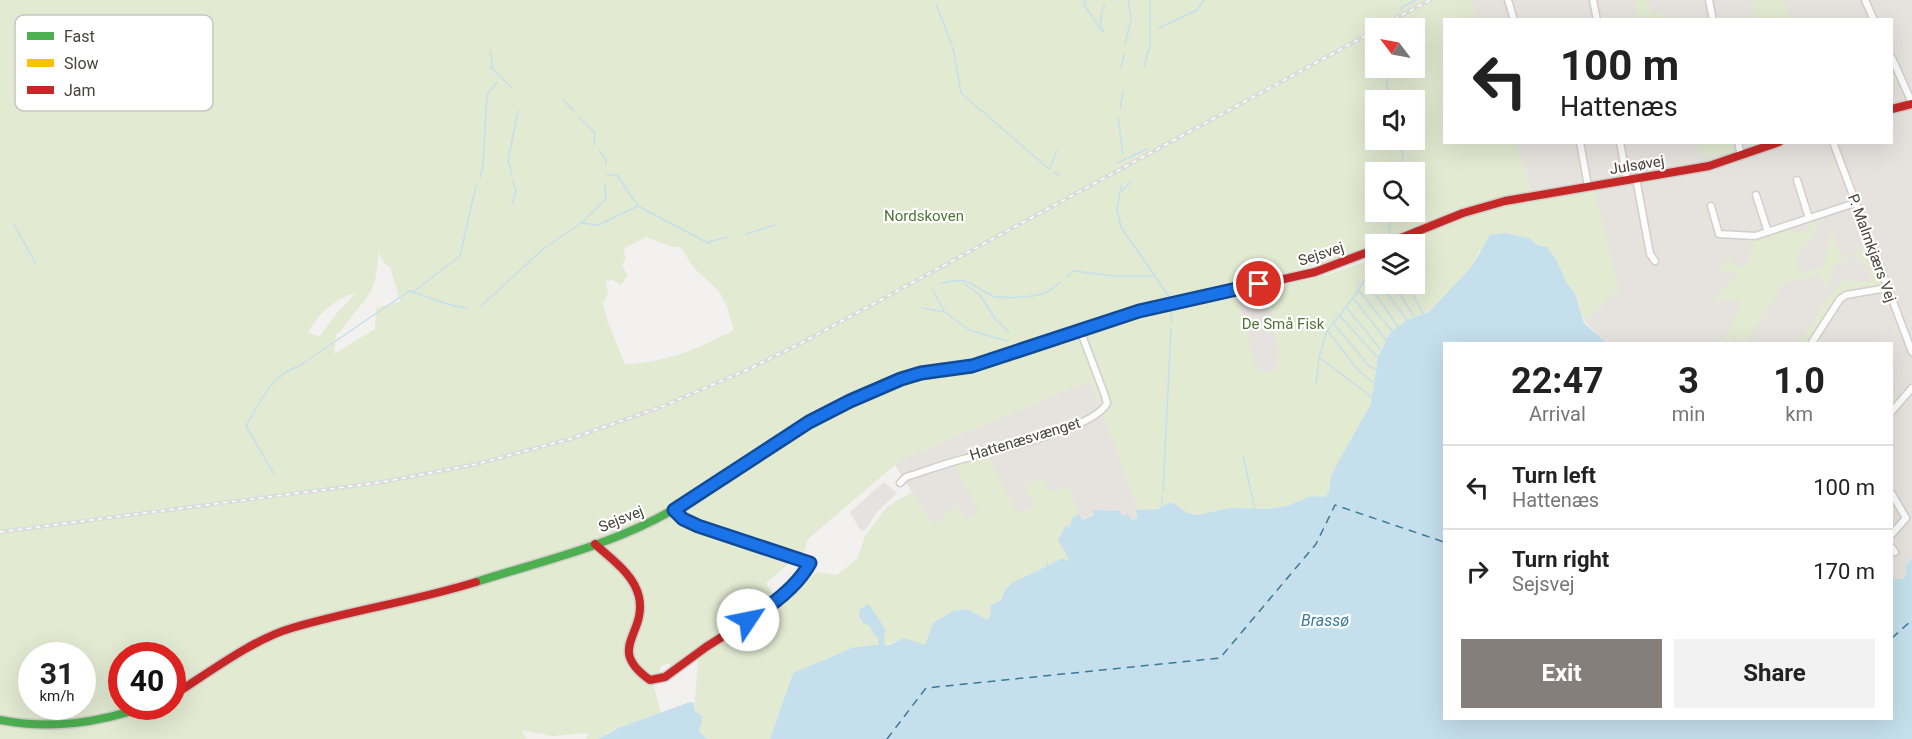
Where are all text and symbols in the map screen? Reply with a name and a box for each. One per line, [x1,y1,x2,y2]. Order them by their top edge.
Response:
legend [15,15,213,111]
north arrow [1365,18,1425,78]
map controls [1365,18,1425,294]
text: Fast [64,27,95,46]
text: 100 m [1560,41,1679,90]
icon: left [1461,42,1539,120]
text: Slow [64,54,99,73]
text: Jam [64,81,96,100]
button: sound [1365,90,1425,150]
text: Hattenæs [1560,91,1678,123]
street label: Julsøvej [1608,152,1666,178]
button: search [1365,162,1425,222]
street label: P. Malmkjærs Vej [1844,191,1900,305]
park label: Nordskoven [884,207,964,225]
button: layers [1365,234,1425,294]
street label: Sejsvej [1296,238,1346,270]
pin [1233,258,1284,309]
icon: arrive [1242,267,1275,300]
park label: De Små Fisk [1242,315,1325,333]
text: 22:47 [1511,360,1604,402]
text: 3 [1678,360,1699,402]
text: 1.0 [1773,360,1825,402]
text: Arrival [1529,402,1586,426]
text: min [1672,402,1705,426]
text: km [1785,402,1813,426]
street label: Hattenæsvænget [967,414,1083,464]
text: Turn left [1512,463,1596,488]
icon: left [1461,471,1494,504]
text: 100 m [1813,475,1875,500]
text: Hattenæs [1512,488,1599,512]
street label: Sejsvej [596,502,646,536]
text: Turn right [1512,547,1609,572]
icon: right [1461,555,1494,588]
text: 170 m [1813,559,1875,584]
text: Sejsvej [1512,572,1575,596]
position arrow [716,588,780,652]
water label: Brassø [1301,611,1349,630]
button: Exit [1461,639,1662,708]
button: Share [1674,639,1875,708]
speed limit sign: 40 [108,642,186,720]
text: 31 [40,656,74,691]
text: km/h [39,687,75,705]

